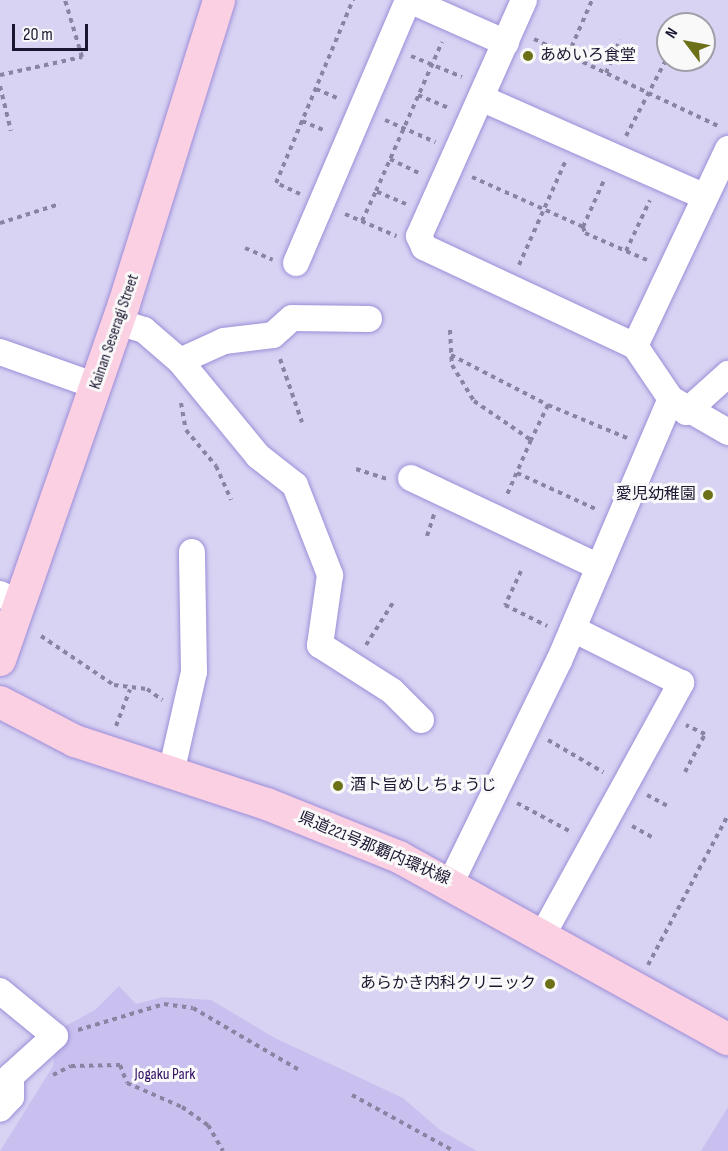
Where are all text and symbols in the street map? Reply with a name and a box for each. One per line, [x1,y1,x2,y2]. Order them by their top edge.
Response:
scale bar [15,12,92,50]
north arrow [656,12,716,72]
text: 20 m [23,24,53,45]
text: N [662,25,682,42]
place label: あめいろ食堂 [540,46,636,66]
marker: あめいろ食堂 [521,49,535,63]
street label: Kainan Seseragi Street [86,272,144,392]
place label: 愛児幼稚園 [616,485,696,505]
marker: 愛児幼稚園 [701,488,715,502]
place label: 酒ト旨めし ちょうじ [350,776,497,796]
marker: 酒ト旨めし ちょうじ [331,779,345,793]
street label: 県道221号那覇内環状線 [295,808,453,890]
place label: あらかき内科クリニック [360,974,536,994]
marker: あらかき内科クリニック [541,975,559,993]
park label: Jogaku Park [135,1065,195,1085]

